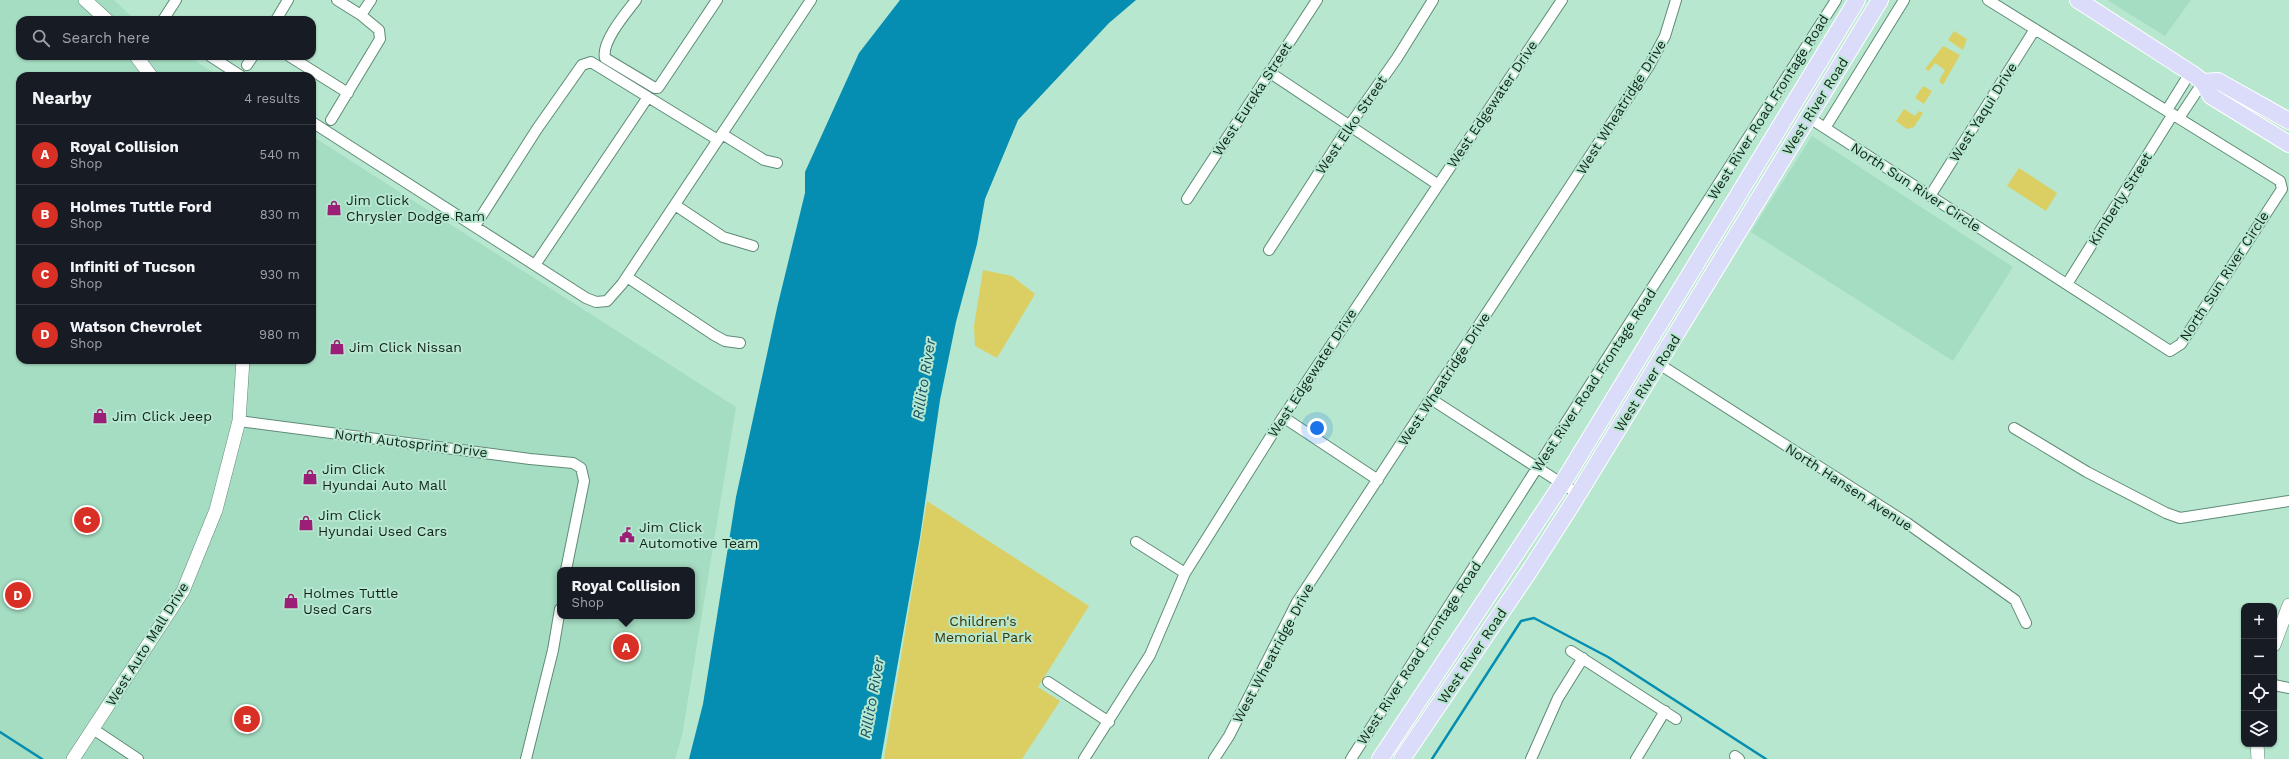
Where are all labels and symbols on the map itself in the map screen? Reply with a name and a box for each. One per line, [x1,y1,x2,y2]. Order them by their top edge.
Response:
street label: West River Road Frontage Road [1704,12,1832,202]
street label: West Edgewater Drive [1443,37,1541,171]
street label: West Wheatridge Drive [1573,37,1669,177]
street label: West Eureka Street [1209,39,1295,159]
street label: West River Road [1779,54,1851,158]
street label: West Yaqui Drive [1946,59,2020,165]
street label: West Elko Street [1312,73,1390,177]
street label: North Sun River Circle [1848,139,1984,235]
street label: Kimberly Street [2085,149,2155,248]
place label: Jim Click Chrysler Dodge Ram [346,192,485,224]
shop icon: Jim Click Chrysler Dodge Ram [325,199,343,217]
street label: North Sun River Circle [2176,208,2272,344]
street label: West River Road Frontage Road [1528,285,1660,475]
street label: West Edgewater Drive [1264,306,1360,440]
street label: West Wheatridge Drive [1395,309,1493,449]
street label: West River Road [1610,331,1684,435]
water label: Rillito River [909,336,939,421]
shop icon: Jim Click Nissan [328,338,346,356]
place label: Jim Click Nissan [349,339,462,355]
shop icon: Jim Click Jeep [91,407,109,425]
place label: Jim Click Jeep [112,408,212,424]
your location [1307,418,1327,438]
street label: North Autosprint Drive [333,426,489,460]
street label: North Hansen Avenue [1783,440,1915,534]
place label: Jim Click Hyundai Auto Mall [322,461,447,493]
shop icon: Jim Click Hyundai Auto Mall [301,468,319,486]
pin: C [74,505,100,535]
place label: Jim Click Hyundai Used Cars [318,507,447,539]
shop icon: Jim Click Hyundai Used Cars [297,514,315,532]
place label: Jim Click Automotive Team [639,519,758,551]
public building icon: Jim Click Automotive Team [618,526,636,544]
street label: West River Road Frontage Road [1353,558,1485,748]
street label: West Auto Mall Drive [102,579,192,709]
pin: D [5,580,31,610]
street label: West Wheatridge Drive [1229,580,1317,726]
place label: Holmes Tuttle Used Cars [303,585,398,617]
shop icon: Holmes Tuttle Used Cars [282,592,300,610]
street label: West River Road [1434,605,1510,707]
park label: Children's Memorial Park [934,613,1032,645]
pin: A [613,632,639,662]
water label: Rillito River [856,655,888,740]
pin: B [234,704,260,734]

